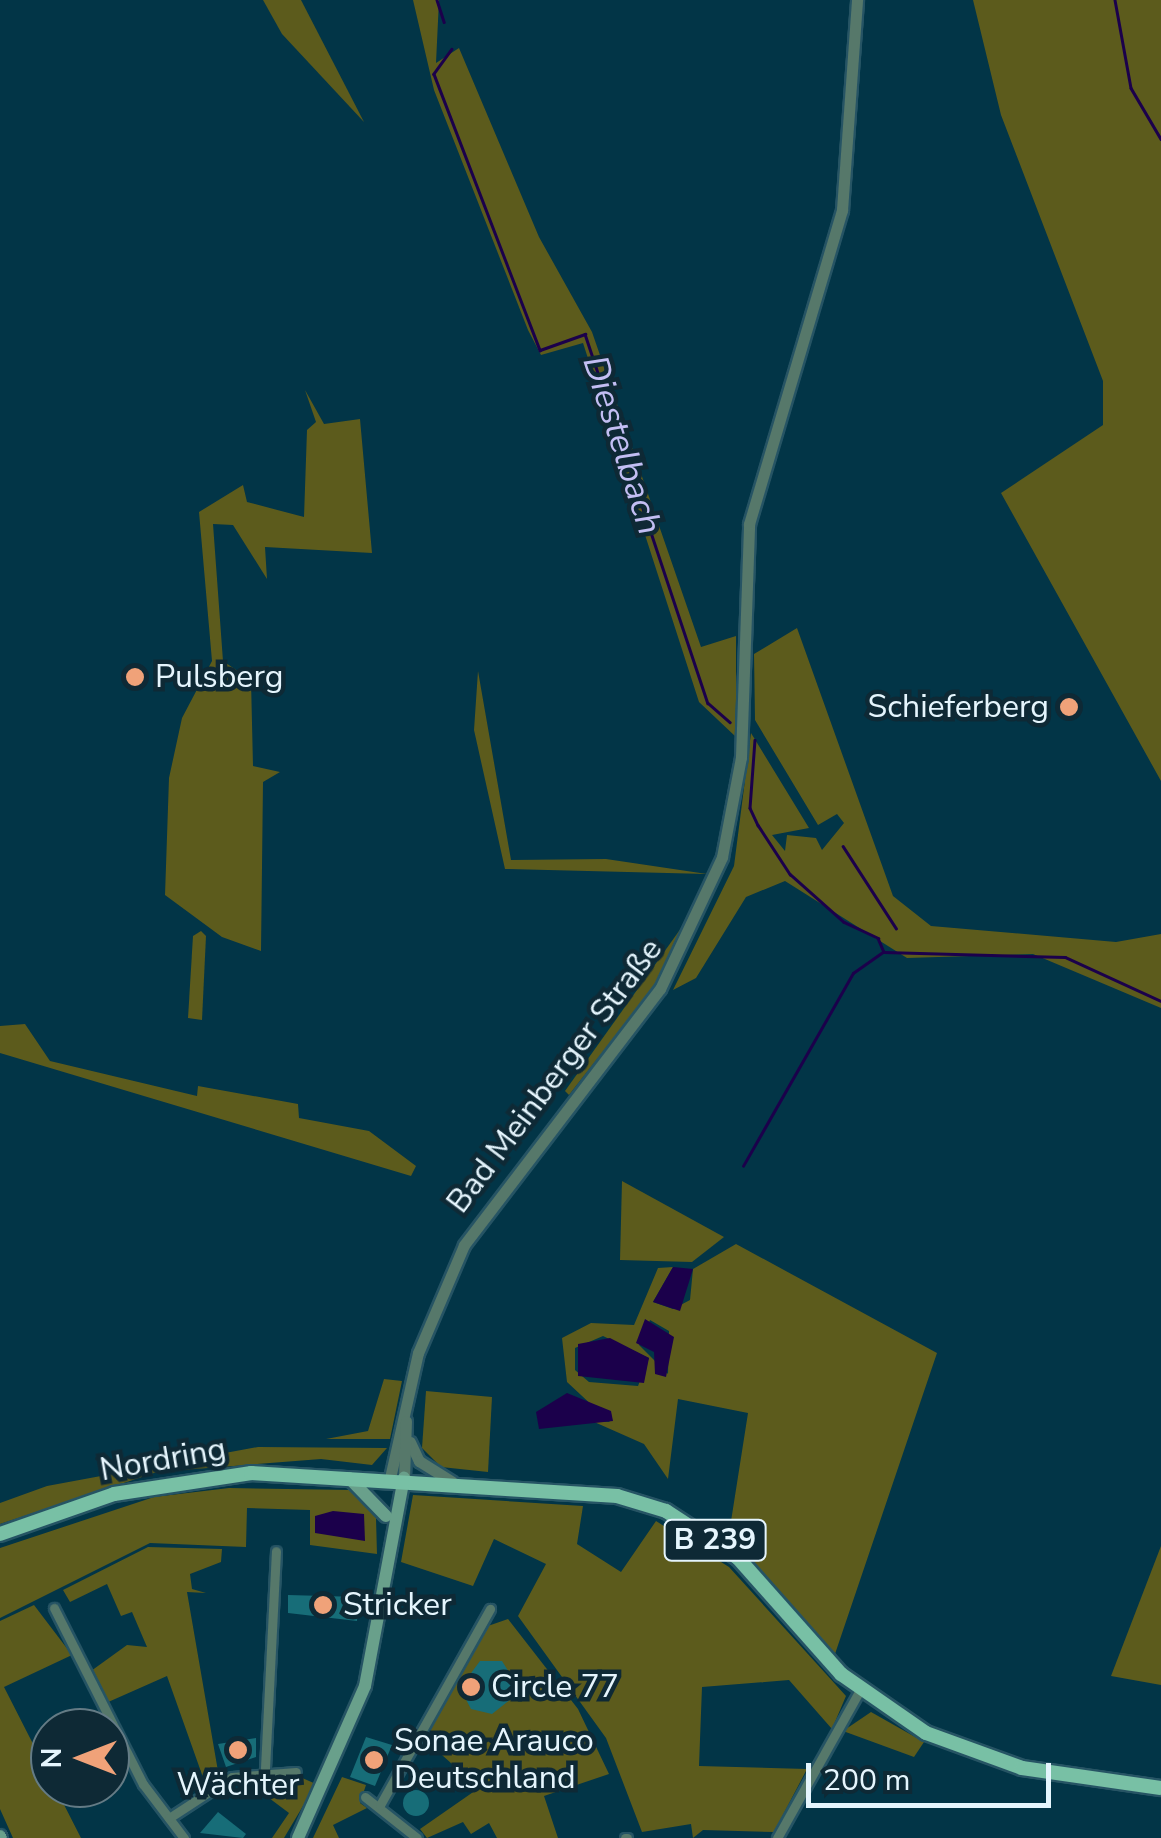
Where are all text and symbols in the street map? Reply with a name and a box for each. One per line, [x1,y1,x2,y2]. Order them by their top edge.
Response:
water label: Diestelbach [573,350,671,540]
place label: Pulsberg [155,658,283,696]
marker: Pulsberg [124,666,146,688]
place label: Schieferberg [868,688,1049,726]
marker: Schieferberg [1058,696,1080,718]
street label: Bad Meinberger Straße [439,931,671,1221]
street label: Nordring [97,1430,229,1490]
road number: B 239 [662,1515,768,1565]
place label: Stricker [343,1586,452,1624]
marker: Stricker [312,1594,334,1616]
place label: Circle 77 [491,1668,619,1706]
marker: Circle 77 [460,1676,482,1698]
north arrow [30,1708,130,1808]
place label: Sonae Arauco Deutschland [394,1723,594,1798]
marker: Wächter [227,1739,249,1761]
scale bar [811,1743,1056,1805]
text: N [33,1748,71,1768]
marker: Sonae Arauco Deutschland [363,1749,385,1771]
text: 200 m [823,1760,910,1801]
place label: Wächter [177,1766,299,1804]

